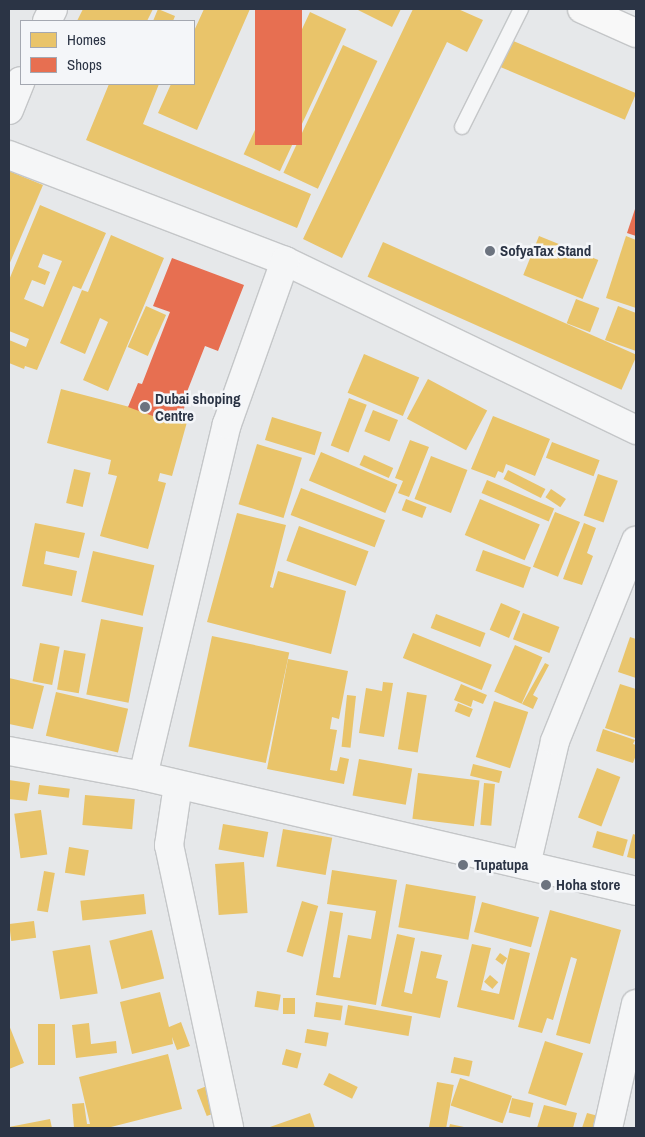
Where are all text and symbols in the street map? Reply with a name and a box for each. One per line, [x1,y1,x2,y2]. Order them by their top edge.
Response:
legend [20,20,195,85]
text: Homes [67,29,106,50]
text: Shops [67,54,102,75]
place label: SofyaTax Stand [500,242,591,260]
marker: SofyaTax Stand [484,245,496,257]
place label: Dubai shoping Centre [155,389,240,424]
marker: Dubai shoping Centre [139,401,151,413]
place label: Tupatupa [474,856,528,874]
marker: Tupatupa [456,858,470,872]
place label: Hoha store [556,876,620,894]
marker: Hoha store [540,879,552,891]

